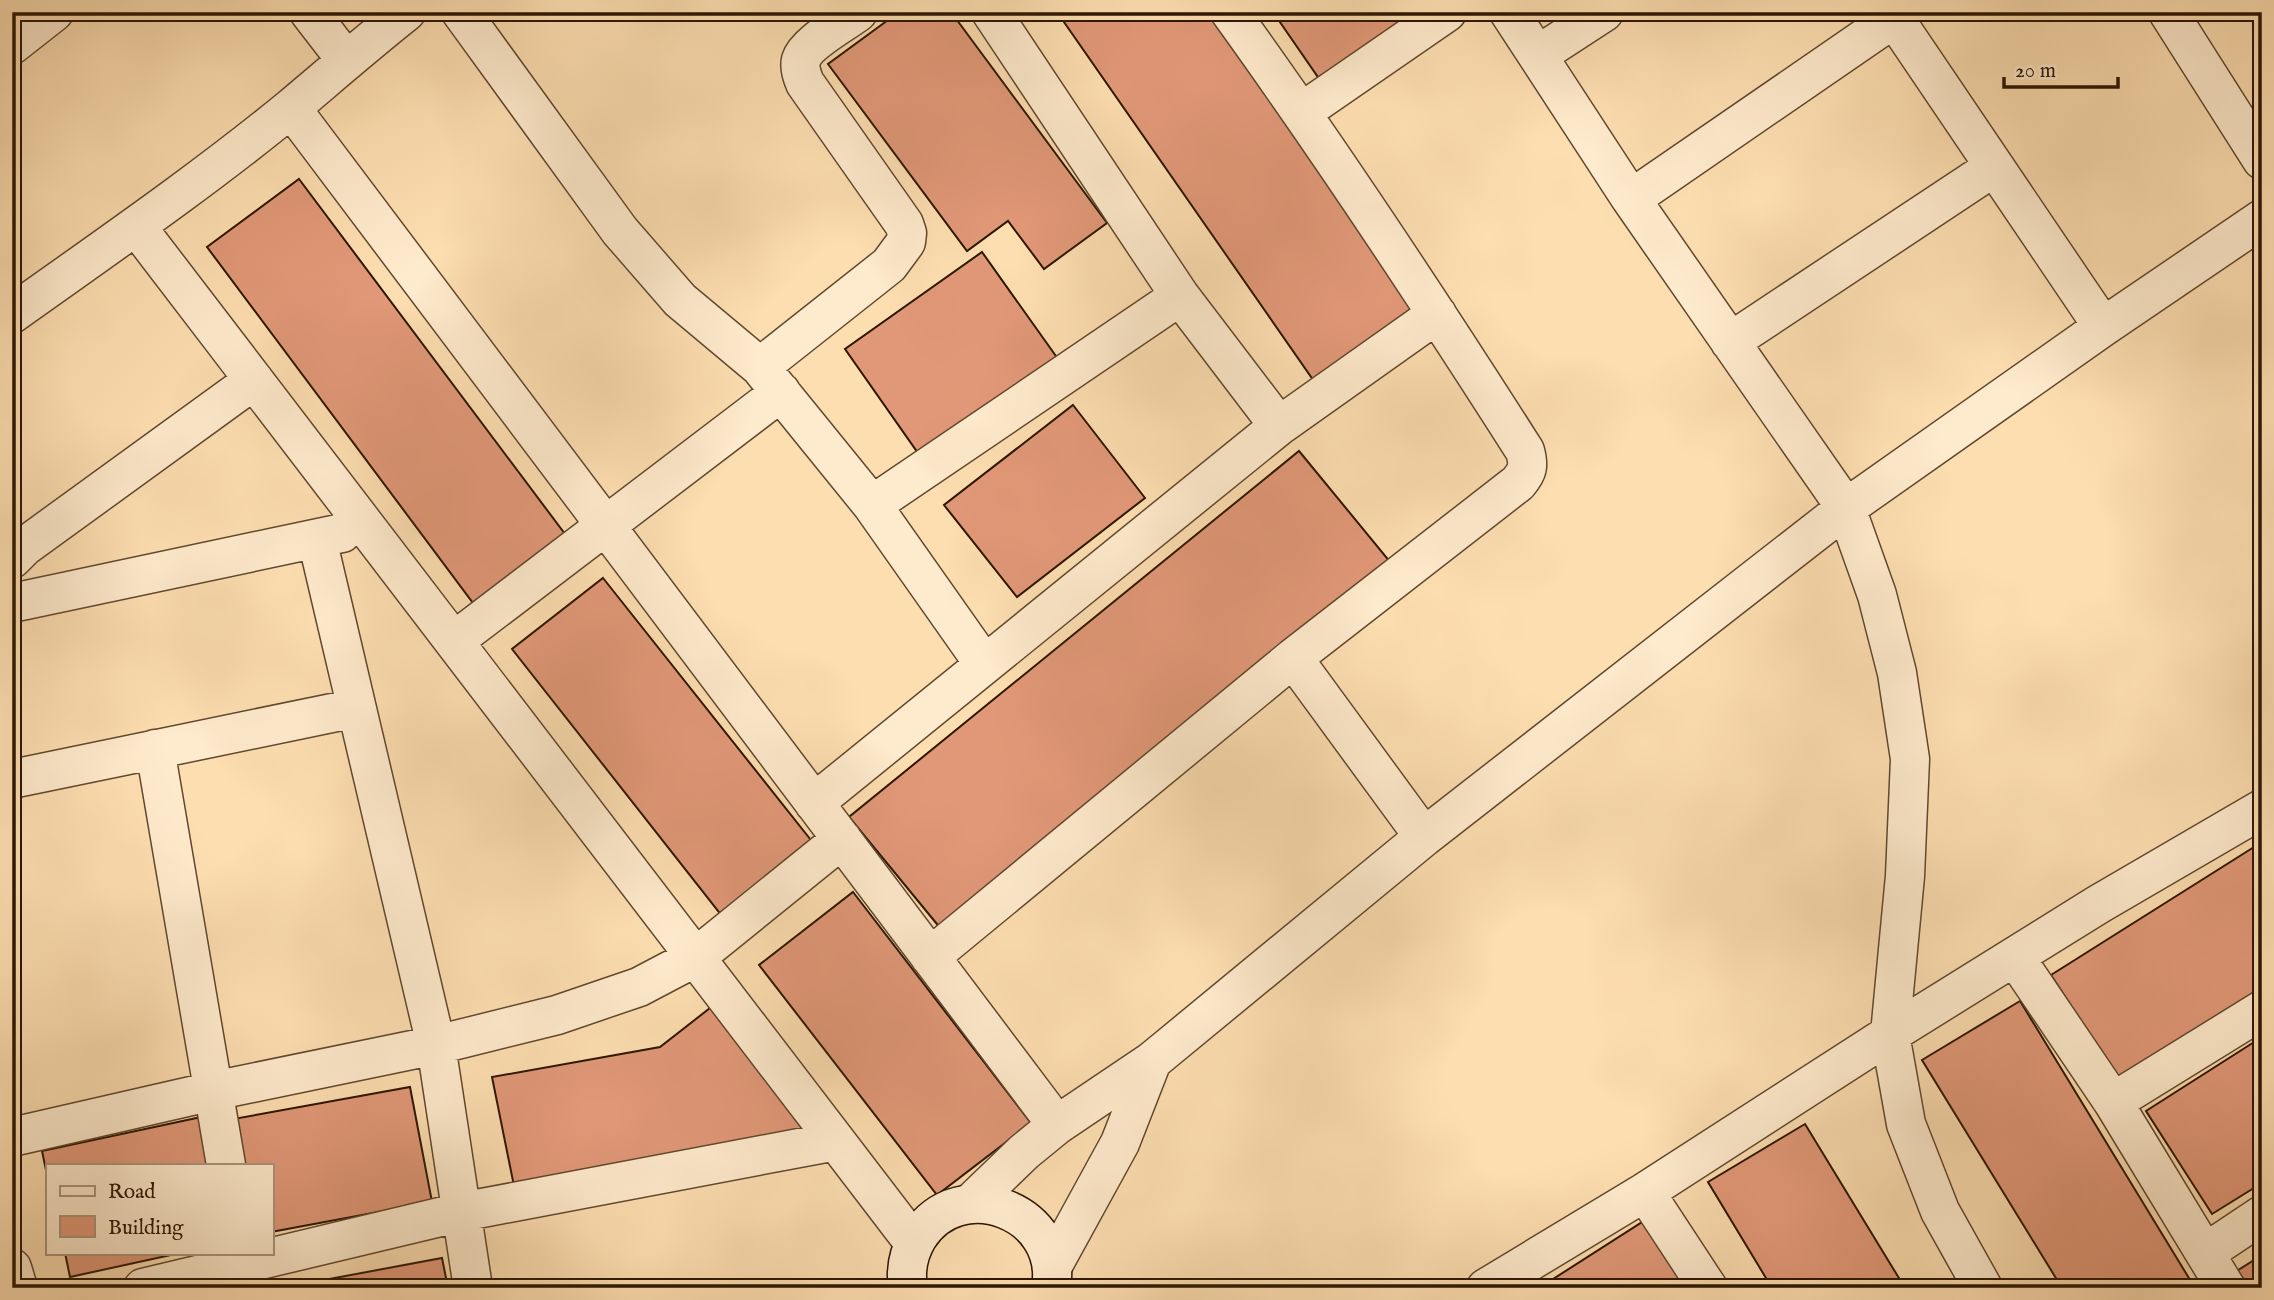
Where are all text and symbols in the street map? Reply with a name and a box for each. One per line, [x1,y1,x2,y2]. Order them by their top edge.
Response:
scale bar [2004,46,2118,90]
text: 20 m [2015,58,2056,85]
legend [46,1164,273,1254]
text: Road [108,1179,156,1206]
text: Building [108,1215,184,1242]

